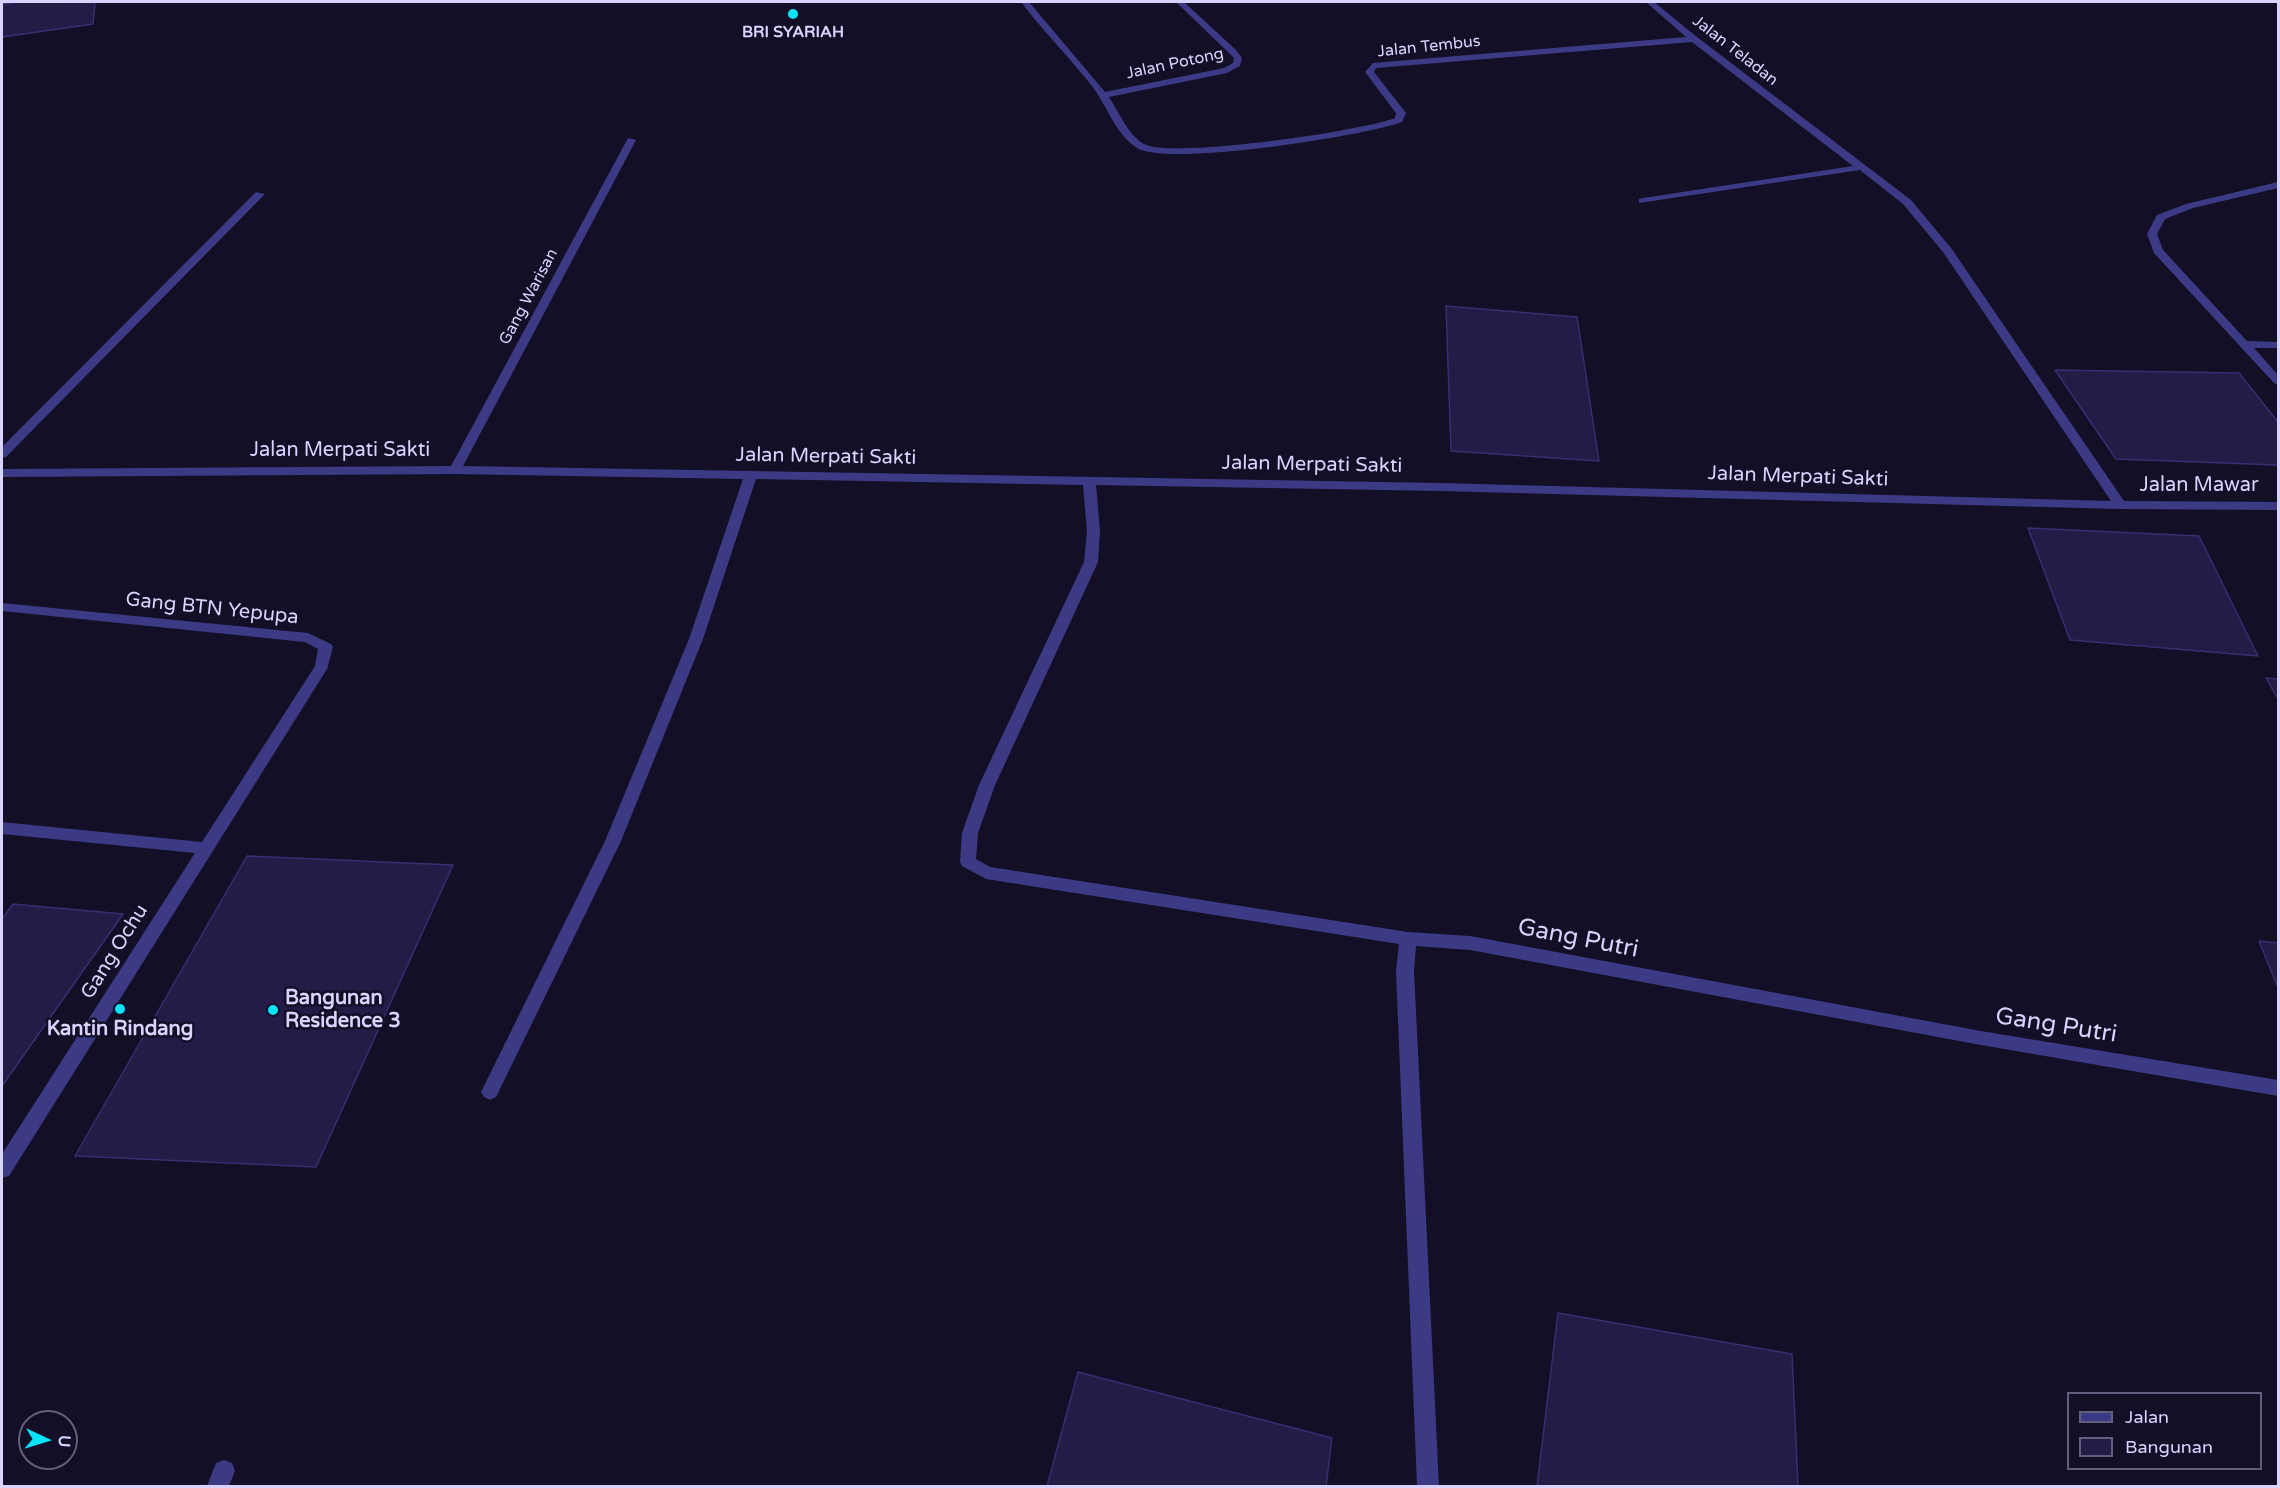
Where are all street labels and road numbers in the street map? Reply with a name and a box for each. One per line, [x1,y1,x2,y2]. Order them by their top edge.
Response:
street label: Jalan Teladan [1689,12,1781,90]
street label: Jalan Tembus [1377,32,1481,62]
street label: Jalan Potong [1125,44,1225,84]
street label: Gang Warisan [496,246,562,348]
street label: Jalan Merpati Sakti [250,439,430,463]
street label: Jalan Merpati Sakti [735,443,917,471]
street label: Jalan Merpati Sakti [1221,451,1403,479]
street label: Jalan Merpati Sakti [1707,462,1889,492]
street label: Jalan Mawar [2139,474,2259,498]
street label: Gang BTN Yepupa [124,588,300,630]
street label: Gang Ochu [76,900,154,1004]
street label: Gang Putri [1515,913,1641,965]
street label: Gang Putri [1993,1002,2119,1050]

